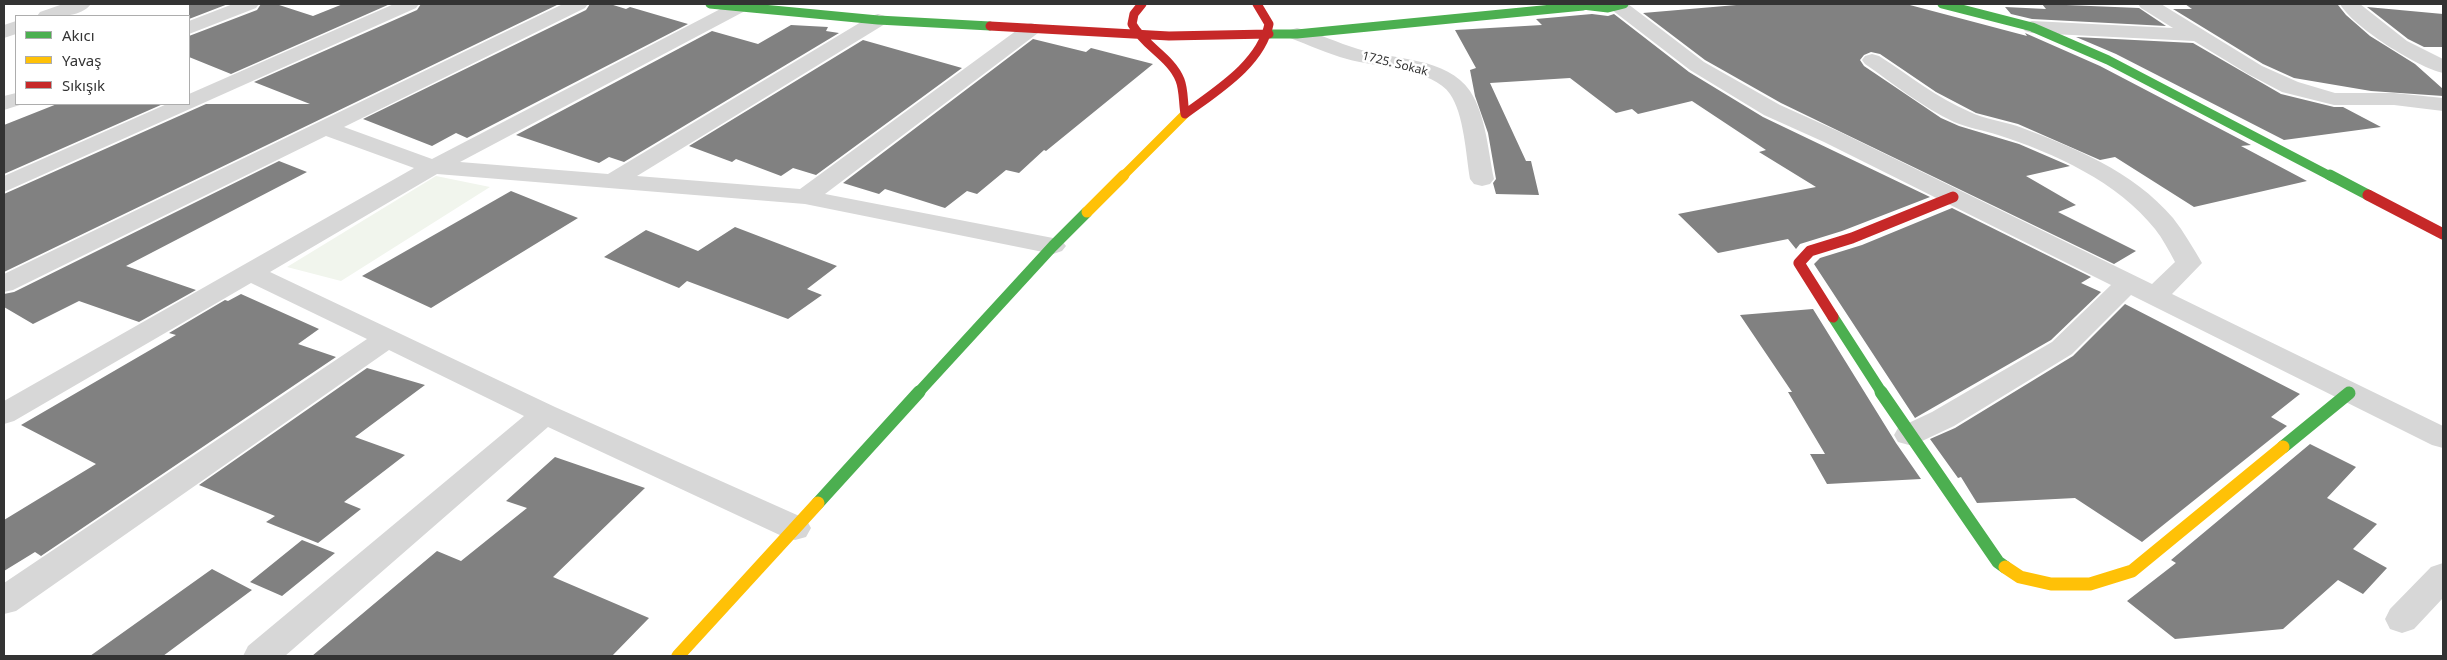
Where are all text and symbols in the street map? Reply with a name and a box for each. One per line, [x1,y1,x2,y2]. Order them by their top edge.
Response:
legend [15,15,190,105]
text: Akıcı [62,25,95,45]
street label: 1725. Sokak [1361,49,1429,79]
text: Yavaş [62,50,101,70]
text: Sıkışık [62,75,105,95]

